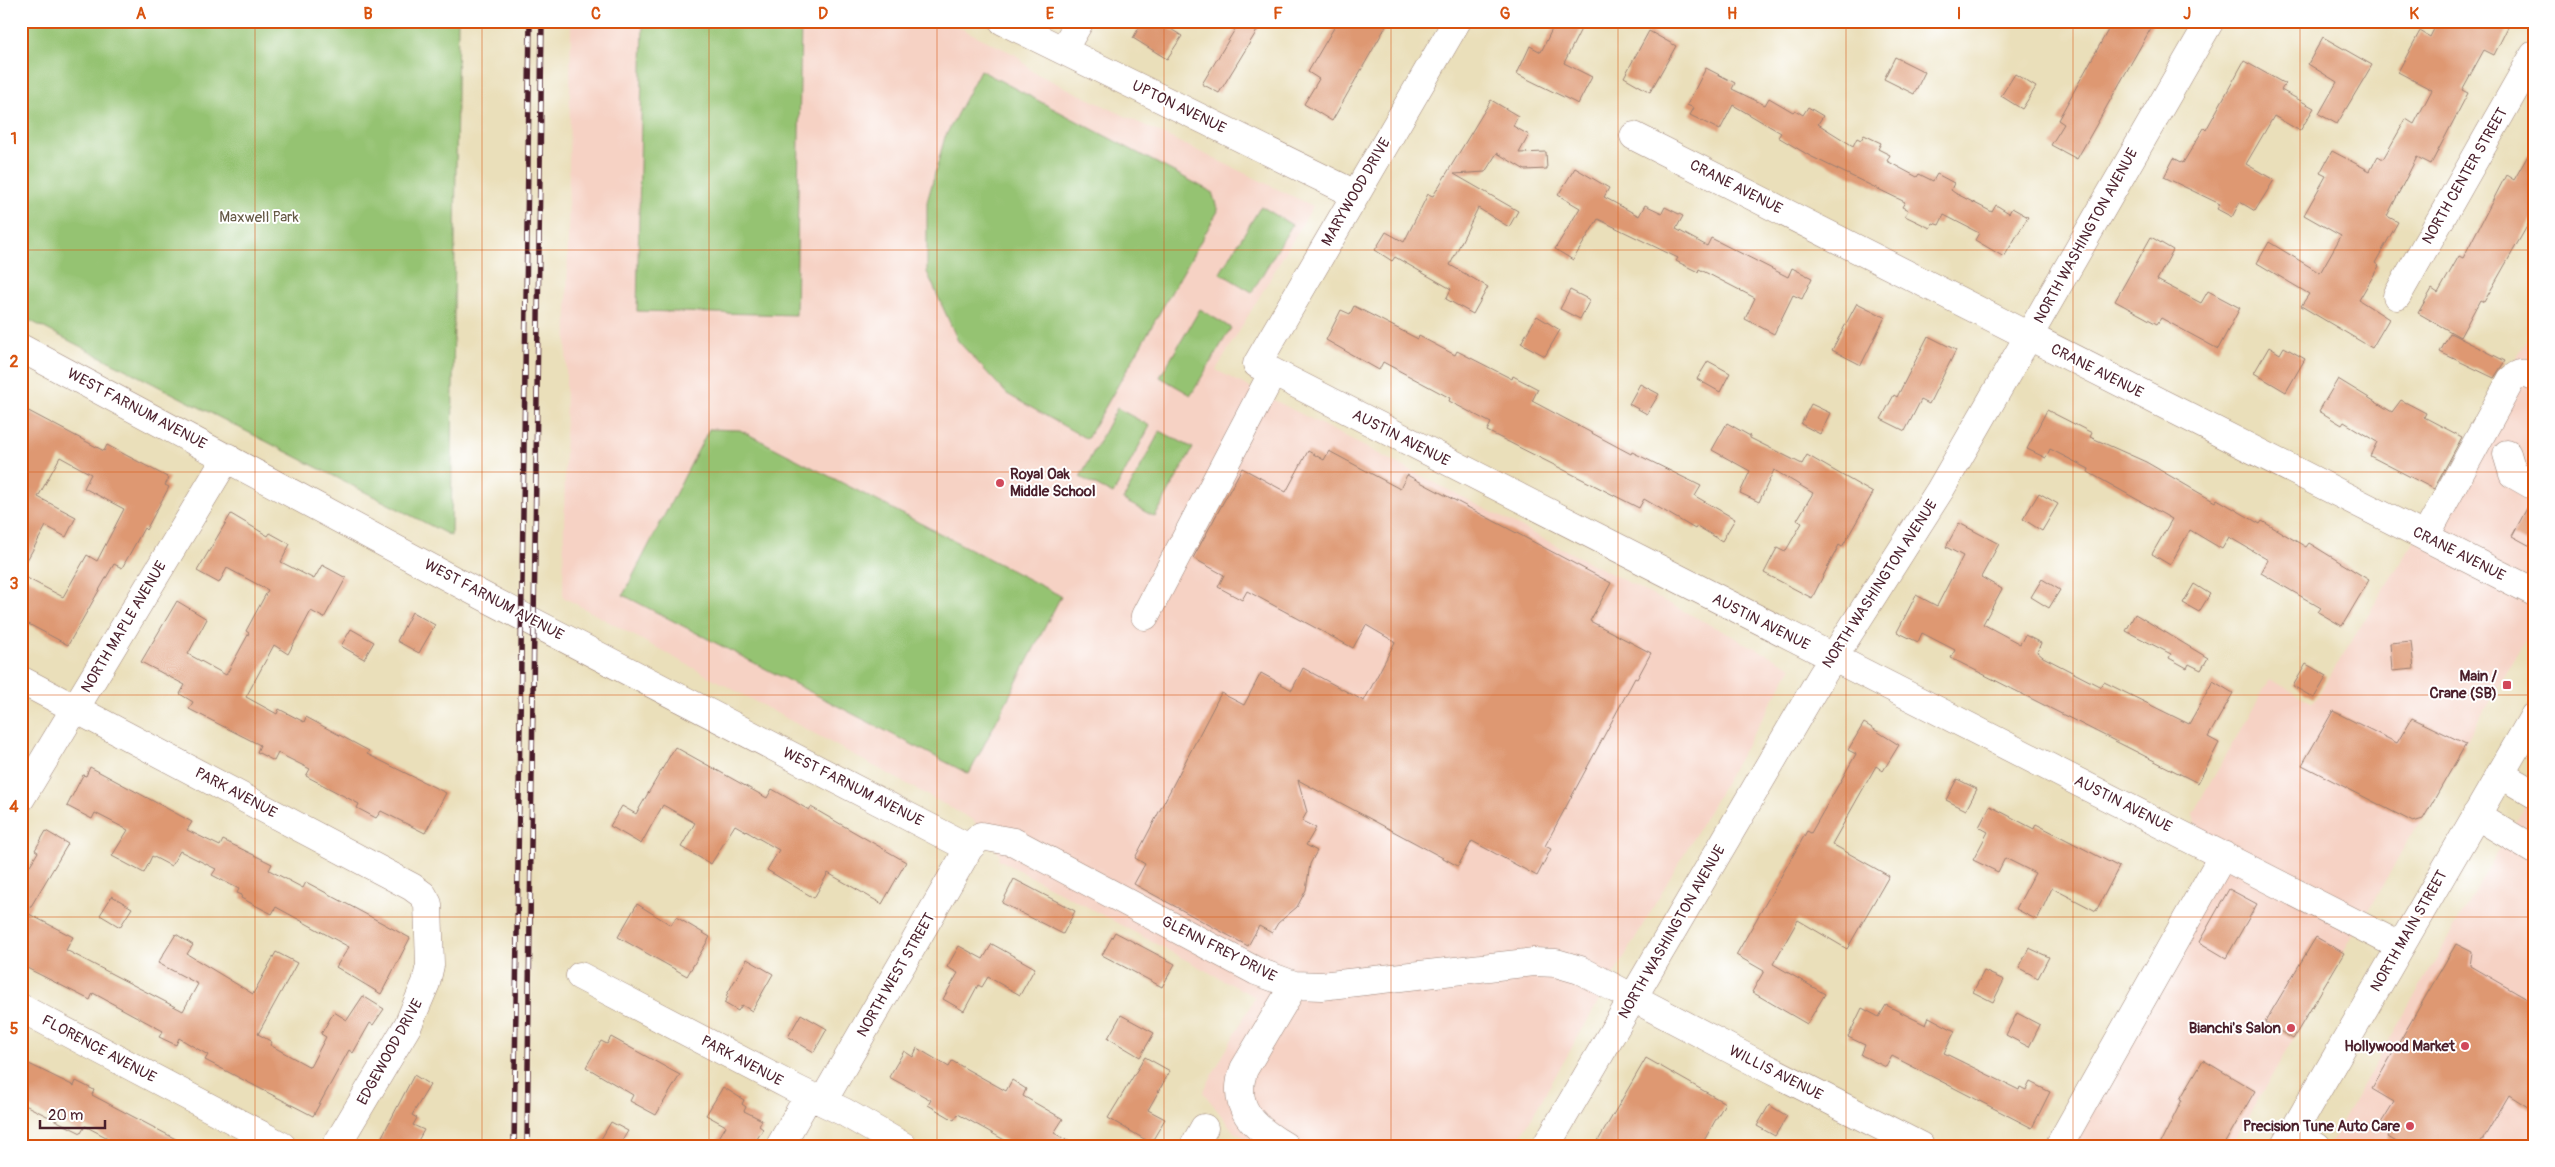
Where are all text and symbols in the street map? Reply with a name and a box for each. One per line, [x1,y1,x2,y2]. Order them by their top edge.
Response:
text: A [136,4,147,24]
text: B [363,4,373,24]
text: C [591,4,601,24]
text: D [818,4,828,24]
text: E [1046,4,1055,24]
text: F [1273,4,1283,24]
text: G [1500,4,1511,24]
text: H [1727,4,1737,24]
text: I [1957,4,1961,24]
text: J [2183,4,2191,24]
text: K [2409,4,2419,24]
street label: UPTON AVENUE [1129,76,1229,138]
street label: NORTH CENTER STREET [2418,104,2512,248]
text: 1 [11,129,17,149]
street label: MARYWOOD DRIVE [1317,134,1395,249]
street label: NORTH WASHINGTON AVENUE [2030,145,2142,327]
street label: CRANE AVENUE [1686,155,1786,219]
park label: Maxwell Park [219,208,299,227]
street label: CRANE AVENUE [2047,339,2147,403]
text: 2 [10,352,19,372]
street label: WEST FARNUM AVENUE [64,364,210,454]
street label: AUSTIN AVENUE [1349,405,1453,471]
place label: Royal Oak Middle School [1010,465,1095,501]
marker: Royal Oak Middle School [994,477,1006,489]
street label: NORTH WASHINGTON AVENUE [1818,496,1942,672]
street label: CRANE AVENUE [2409,522,2509,586]
street label: WEST FARNUM AVENUE [421,555,567,645]
street label: NORTH MAPLE AVENUE [77,557,171,696]
text: 3 [10,574,19,594]
street label: AUSTIN AVENUE [1709,589,1813,655]
place label: Main / Crane (SB) [2429,667,2498,703]
marker: Main / Crane (SB) [2501,679,2513,691]
street label: WEST FARNUM AVENUE [780,743,927,831]
street label: PARK AVENUE [192,763,280,823]
street label: AUSTIN AVENUE [2071,771,2175,837]
text: 4 [9,797,19,817]
street label: NORTH WASHINGTON AVENUE [1614,842,1730,1022]
street label: NORTH MAIN STREET [2366,867,2452,995]
street label: NORTH WEST STREET [853,910,939,1040]
street label: GLENN FREY DRIVE [1158,912,1280,986]
street label: EDGEWOOD DRIVE [353,995,427,1108]
street label: FLORENCE AVENUE [38,1011,160,1087]
text: 5 [10,1019,19,1039]
place label: Bianchi's Salon [2189,1019,2281,1038]
marker: Bianchi's Salon [2285,1022,2297,1034]
street label: PARK AVENUE [698,1031,786,1091]
place label: Hollywood Market [2344,1037,2456,1056]
marker: Hollywood Market [2459,1040,2471,1052]
street label: WILLIS AVENUE [1726,1041,1826,1105]
scale bar [40,1097,105,1129]
text: 20 m [48,1106,83,1125]
place label: Precision Tune Auto Care [2243,1117,2401,1136]
marker: Precision Tune Auto Care [2404,1120,2416,1132]

